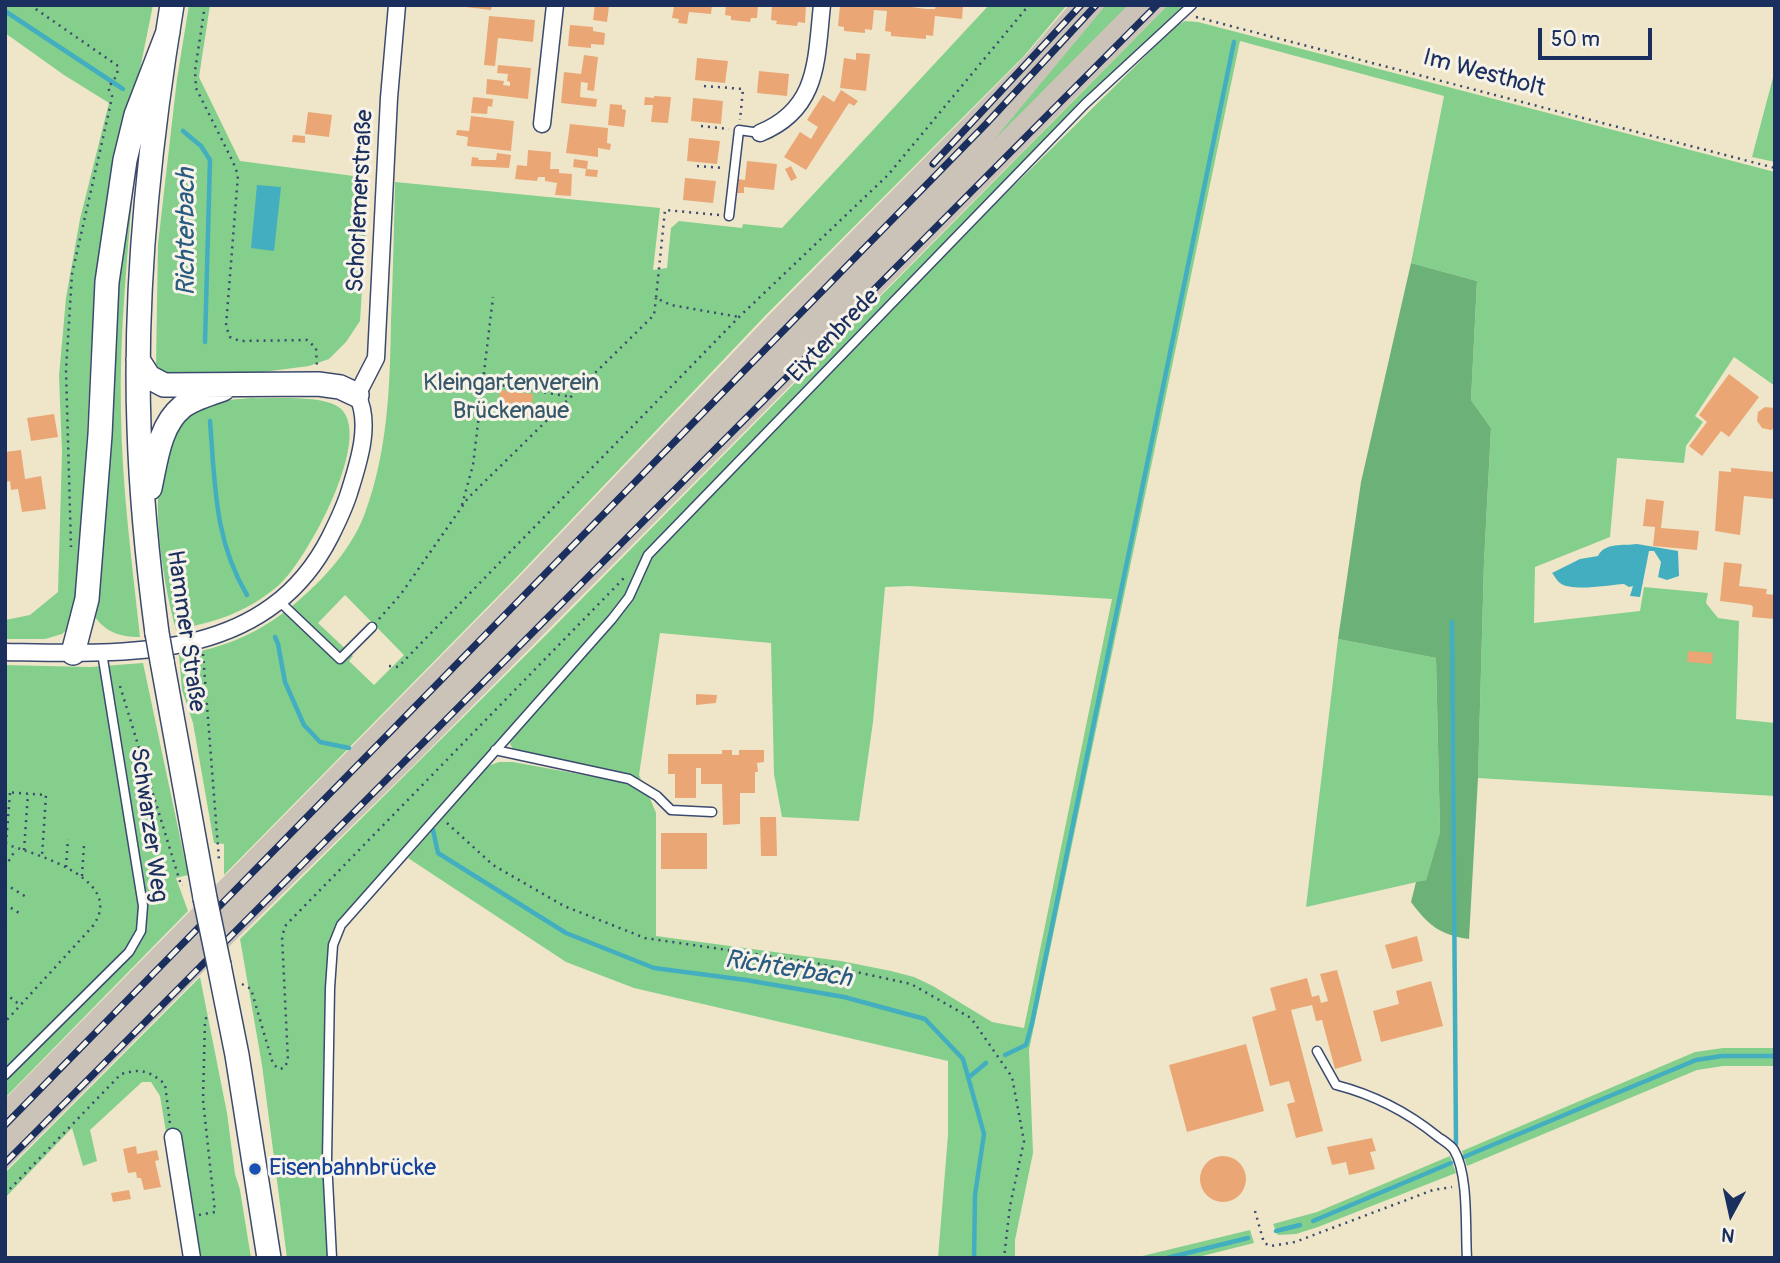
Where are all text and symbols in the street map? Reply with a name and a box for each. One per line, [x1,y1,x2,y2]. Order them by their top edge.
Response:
scale bar [1542,14,1656,58]
text: 50 m [1551,26,1600,53]
street label: Im Westholt [1420,44,1548,104]
street label: Schorlemerstraße [342,109,380,293]
water label: Richterbach [171,168,203,296]
street label: Eixtenbrede [782,283,886,389]
park label: Kleingartenverein Brückenaue [423,370,599,426]
street label: Hammer Straße [159,548,211,714]
street label: Schwarzer Weg [123,746,173,904]
water label: Richterbach [722,945,854,995]
place label: Eisenbahnbrücke [269,1155,436,1183]
marker: Eisenbahnbrücke [247,1161,263,1177]
north arrow [1696,1179,1766,1249]
text: N [1720,1222,1736,1248]

